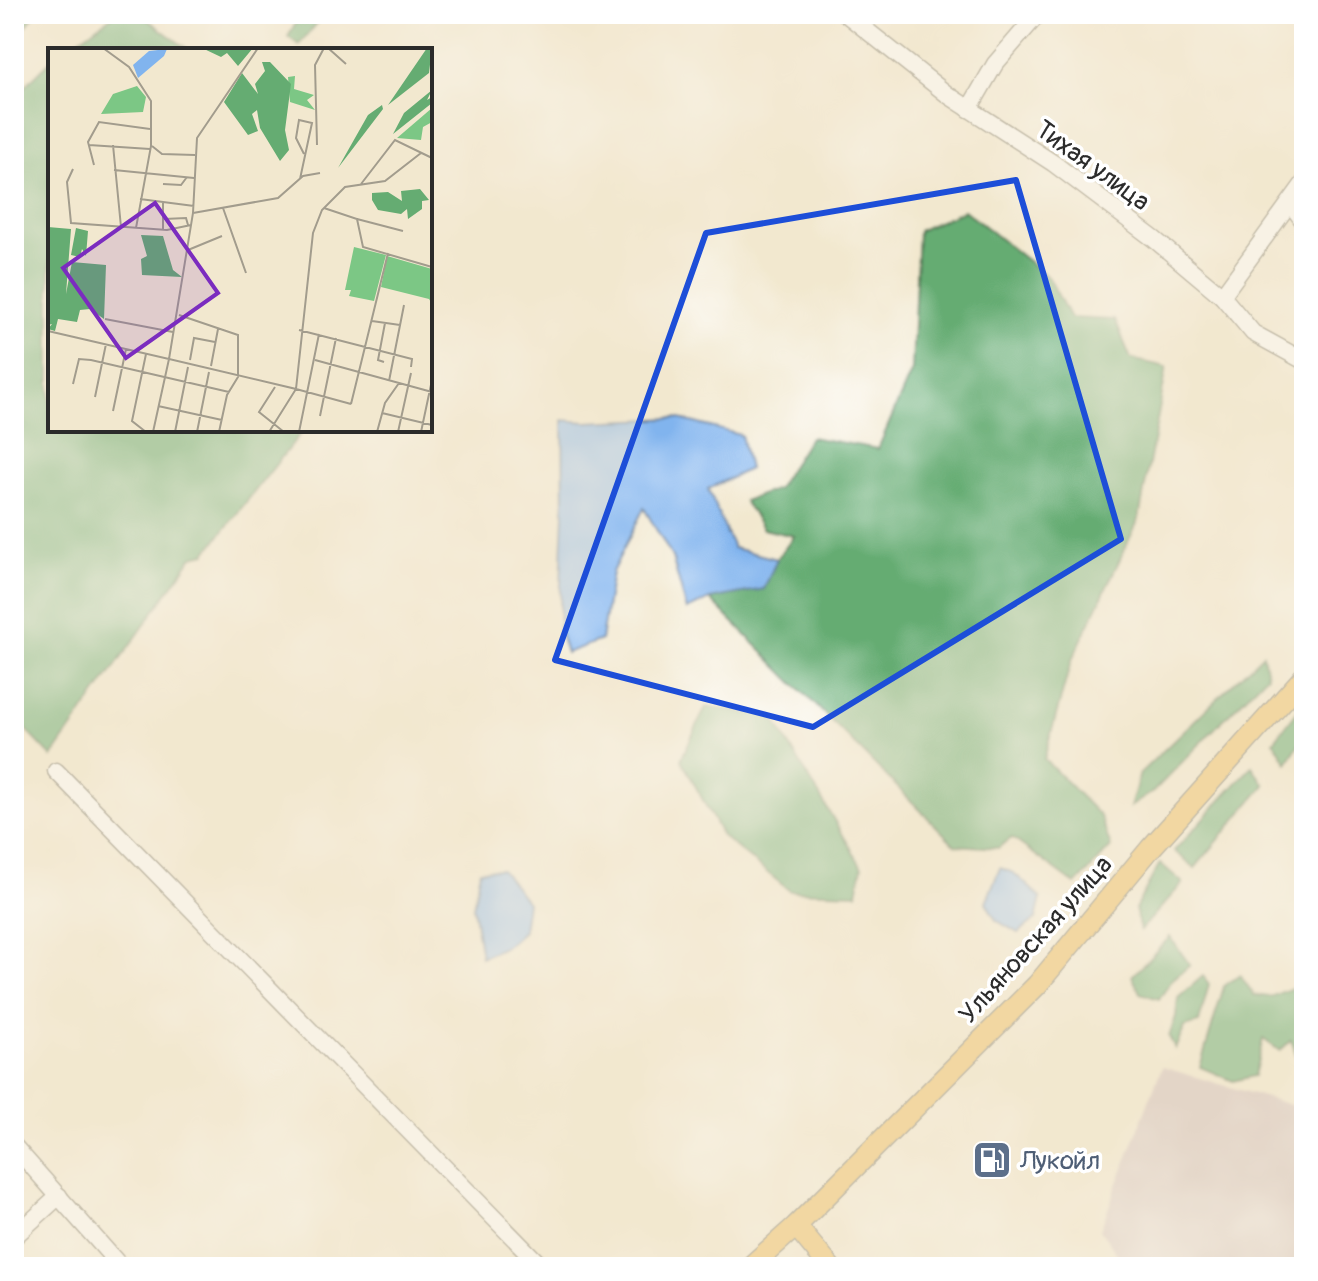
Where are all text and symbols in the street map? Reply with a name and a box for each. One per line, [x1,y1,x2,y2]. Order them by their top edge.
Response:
inset map [48,48,432,432]
street label: Тихая улица [1029,114,1156,218]
street label: Ульяновская улица [952,849,1119,1030]
fuel station icon: Лукойл [971,1139,1013,1181]
place label: Лукойл [1019,1145,1100,1177]

